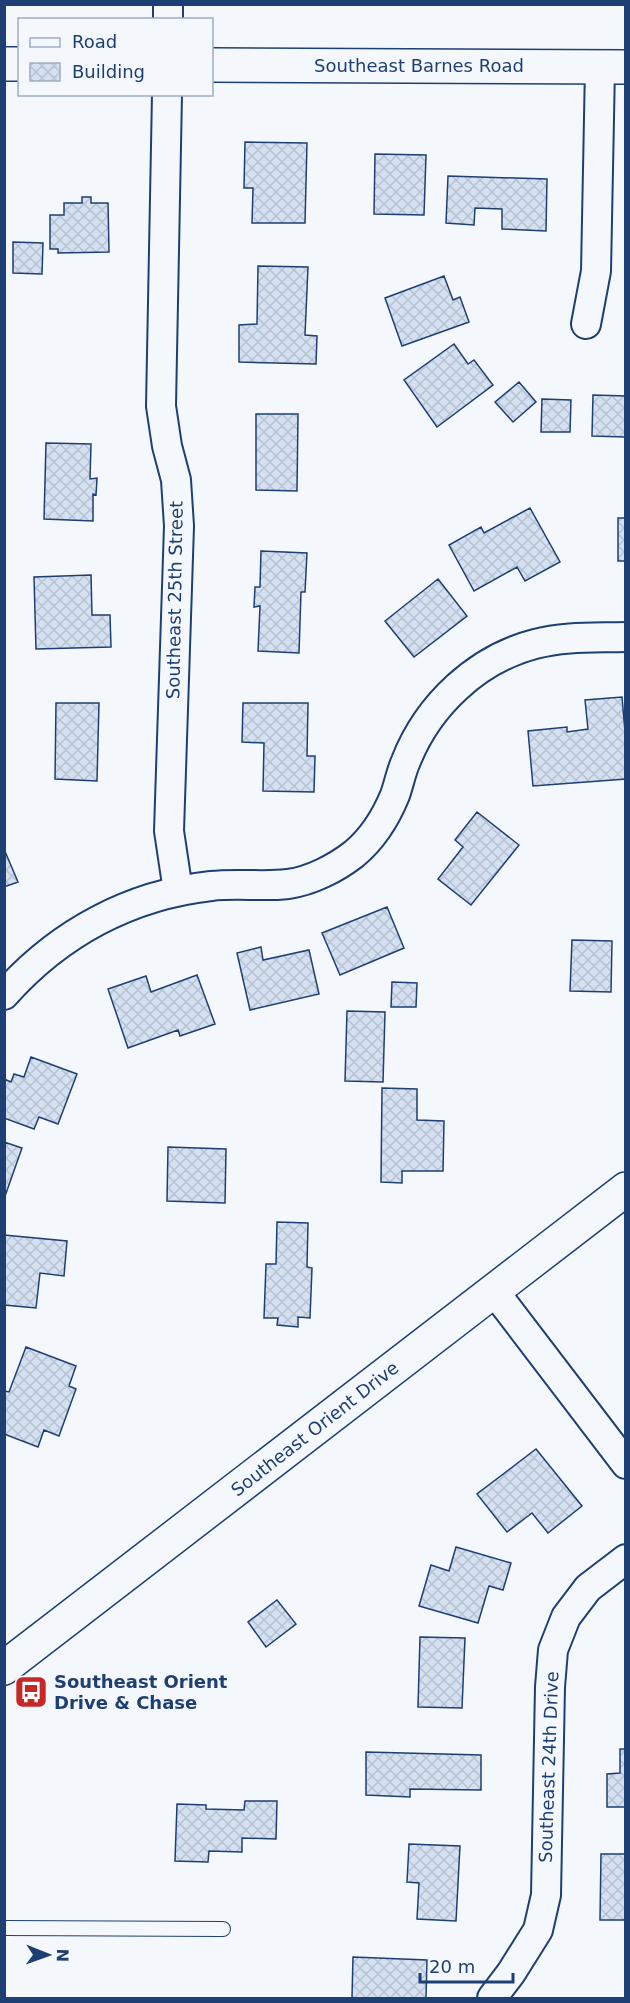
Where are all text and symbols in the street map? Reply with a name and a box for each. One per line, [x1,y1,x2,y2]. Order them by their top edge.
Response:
legend [18,18,213,96]
text: Road [72,31,117,52]
street label: Southeast Barnes Road [314,55,524,76]
text: Building [72,61,145,82]
street label: Southeast 25th Street [162,501,187,699]
street label: Southeast Orient Drive [227,1357,402,1500]
place label: Southeast Orient Drive & Chase [54,1671,228,1713]
street label: Southeast 24th Drive [535,1671,562,1863]
bus stop icon: Southeast Orient Drive & Chase [13,1674,49,1710]
north arrow [18,1925,78,1985]
scale bar [420,1946,513,1984]
text: N [53,1948,72,1962]
text: 20 m [429,1956,475,1977]

